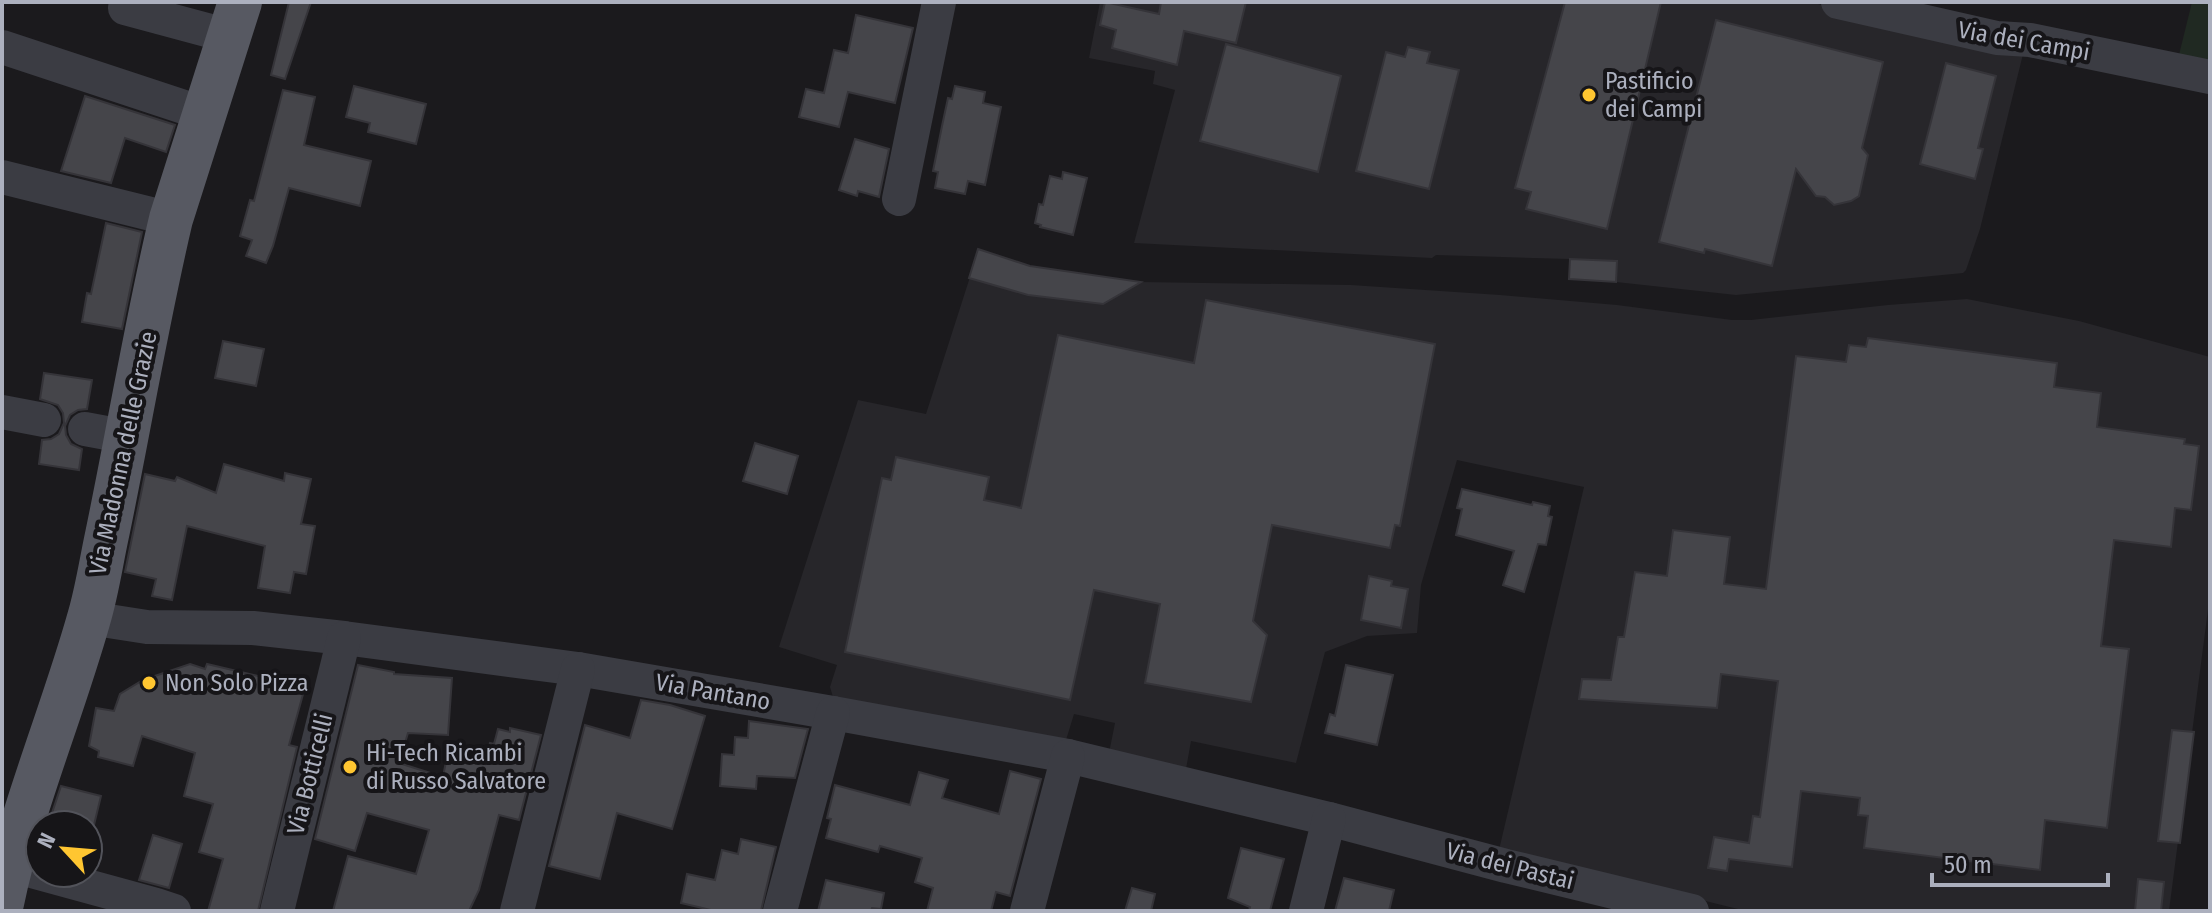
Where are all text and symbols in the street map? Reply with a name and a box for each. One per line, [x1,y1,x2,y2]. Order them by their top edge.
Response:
street label: Via dei Campi [1956,16,2092,66]
place label: Pastificio dei Campi [1605,67,1702,123]
marker: Pastificio dei Campi [1580,86,1598,104]
street label: Via Madonna delle Grazie [84,329,162,577]
street label: Via Pantano [653,668,773,716]
place label: Non Solo Pizza [165,669,309,697]
marker: Non Solo Pizza [140,674,158,692]
street label: Via Botticelli [281,711,339,837]
place label: Hi-Tech Ricambi di Russo Salvatore [366,739,546,795]
marker: Hi-Tech Ricambi di Russo Salvatore [341,758,359,776]
north arrow [24,809,104,889]
text: N [31,829,61,852]
street label: Via dei Pastai [1443,837,1577,895]
scale bar [1932,837,2108,887]
text: 50 m [1944,851,1992,879]

